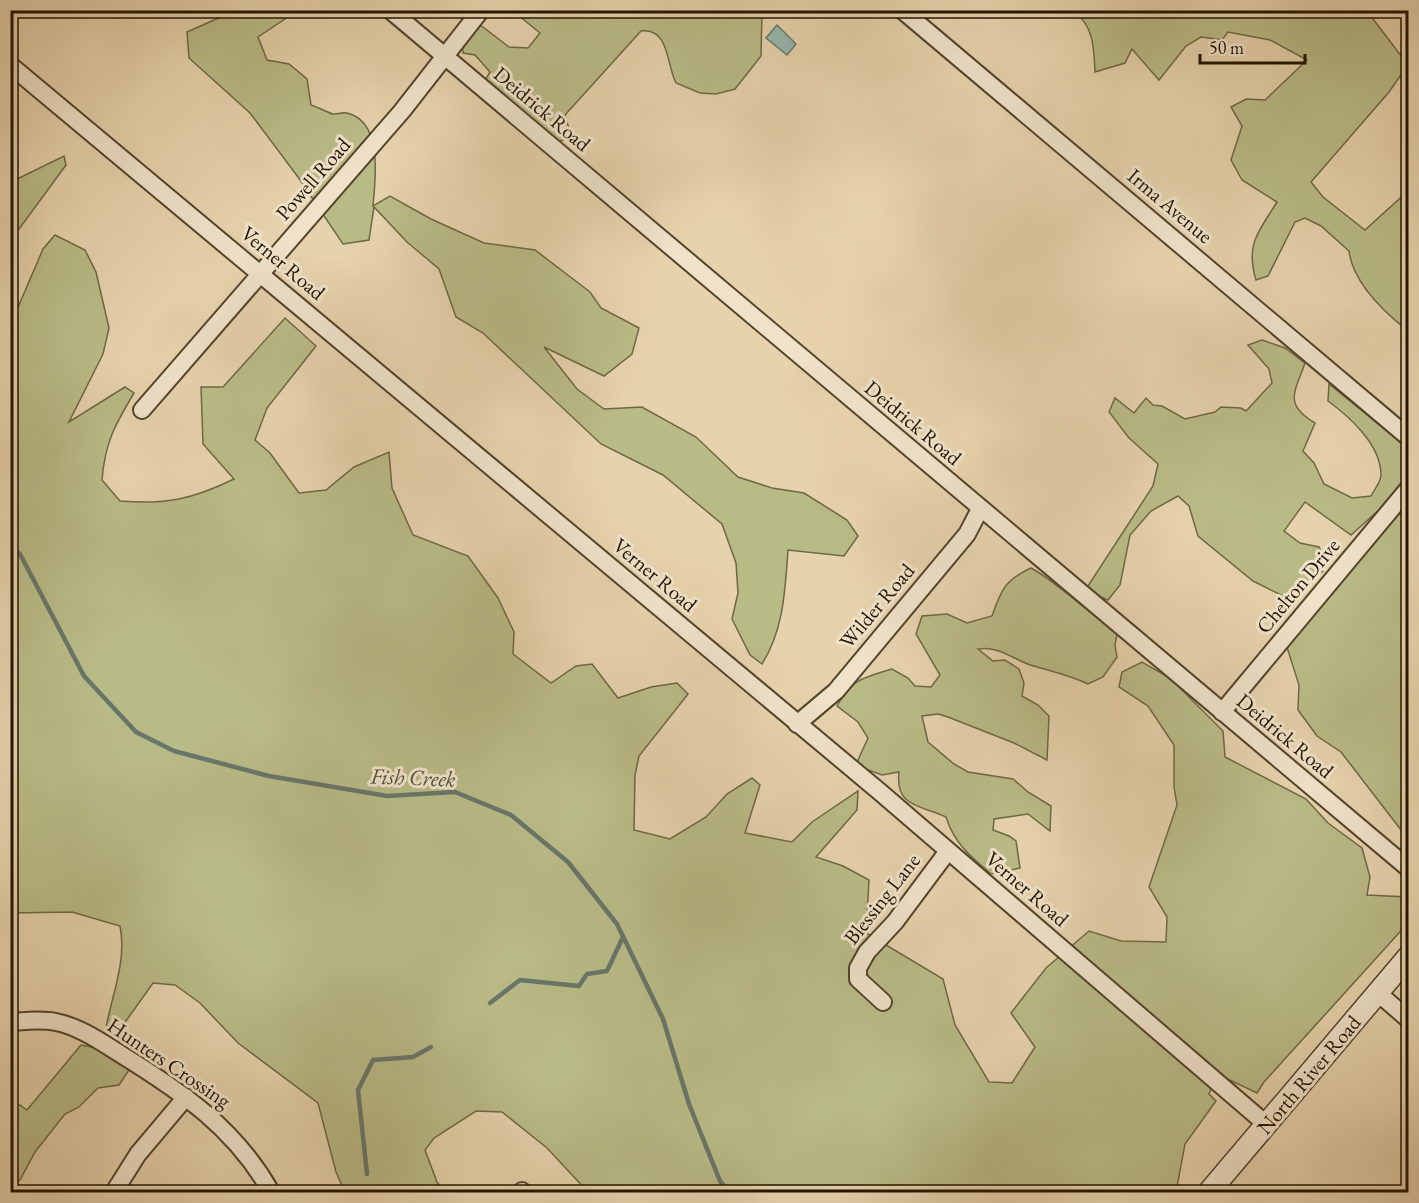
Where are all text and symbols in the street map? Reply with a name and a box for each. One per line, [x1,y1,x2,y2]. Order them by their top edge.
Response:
scale bar [1200,27,1305,65]
text: 50 m [1209,36,1244,59]
street label: Deidrick Road [488,60,597,157]
street label: Powell Road [269,131,356,226]
street label: Irma Avenue [1122,162,1219,249]
street label: Verner Road [236,220,331,306]
street label: Deidrick Road [859,374,968,471]
street label: Verner Road [608,532,703,618]
street label: Chelton Drive [1250,533,1345,639]
street label: Wilder Road [833,557,920,654]
street label: Deidrick Road [1231,687,1340,784]
water label: Fish Creek [369,761,456,793]
street label: Verner Road [980,845,1075,932]
street label: Blessing Lane [838,848,926,950]
street label: North River Road [1251,1009,1367,1140]
street label: Hunters Crossing [102,1011,237,1114]

